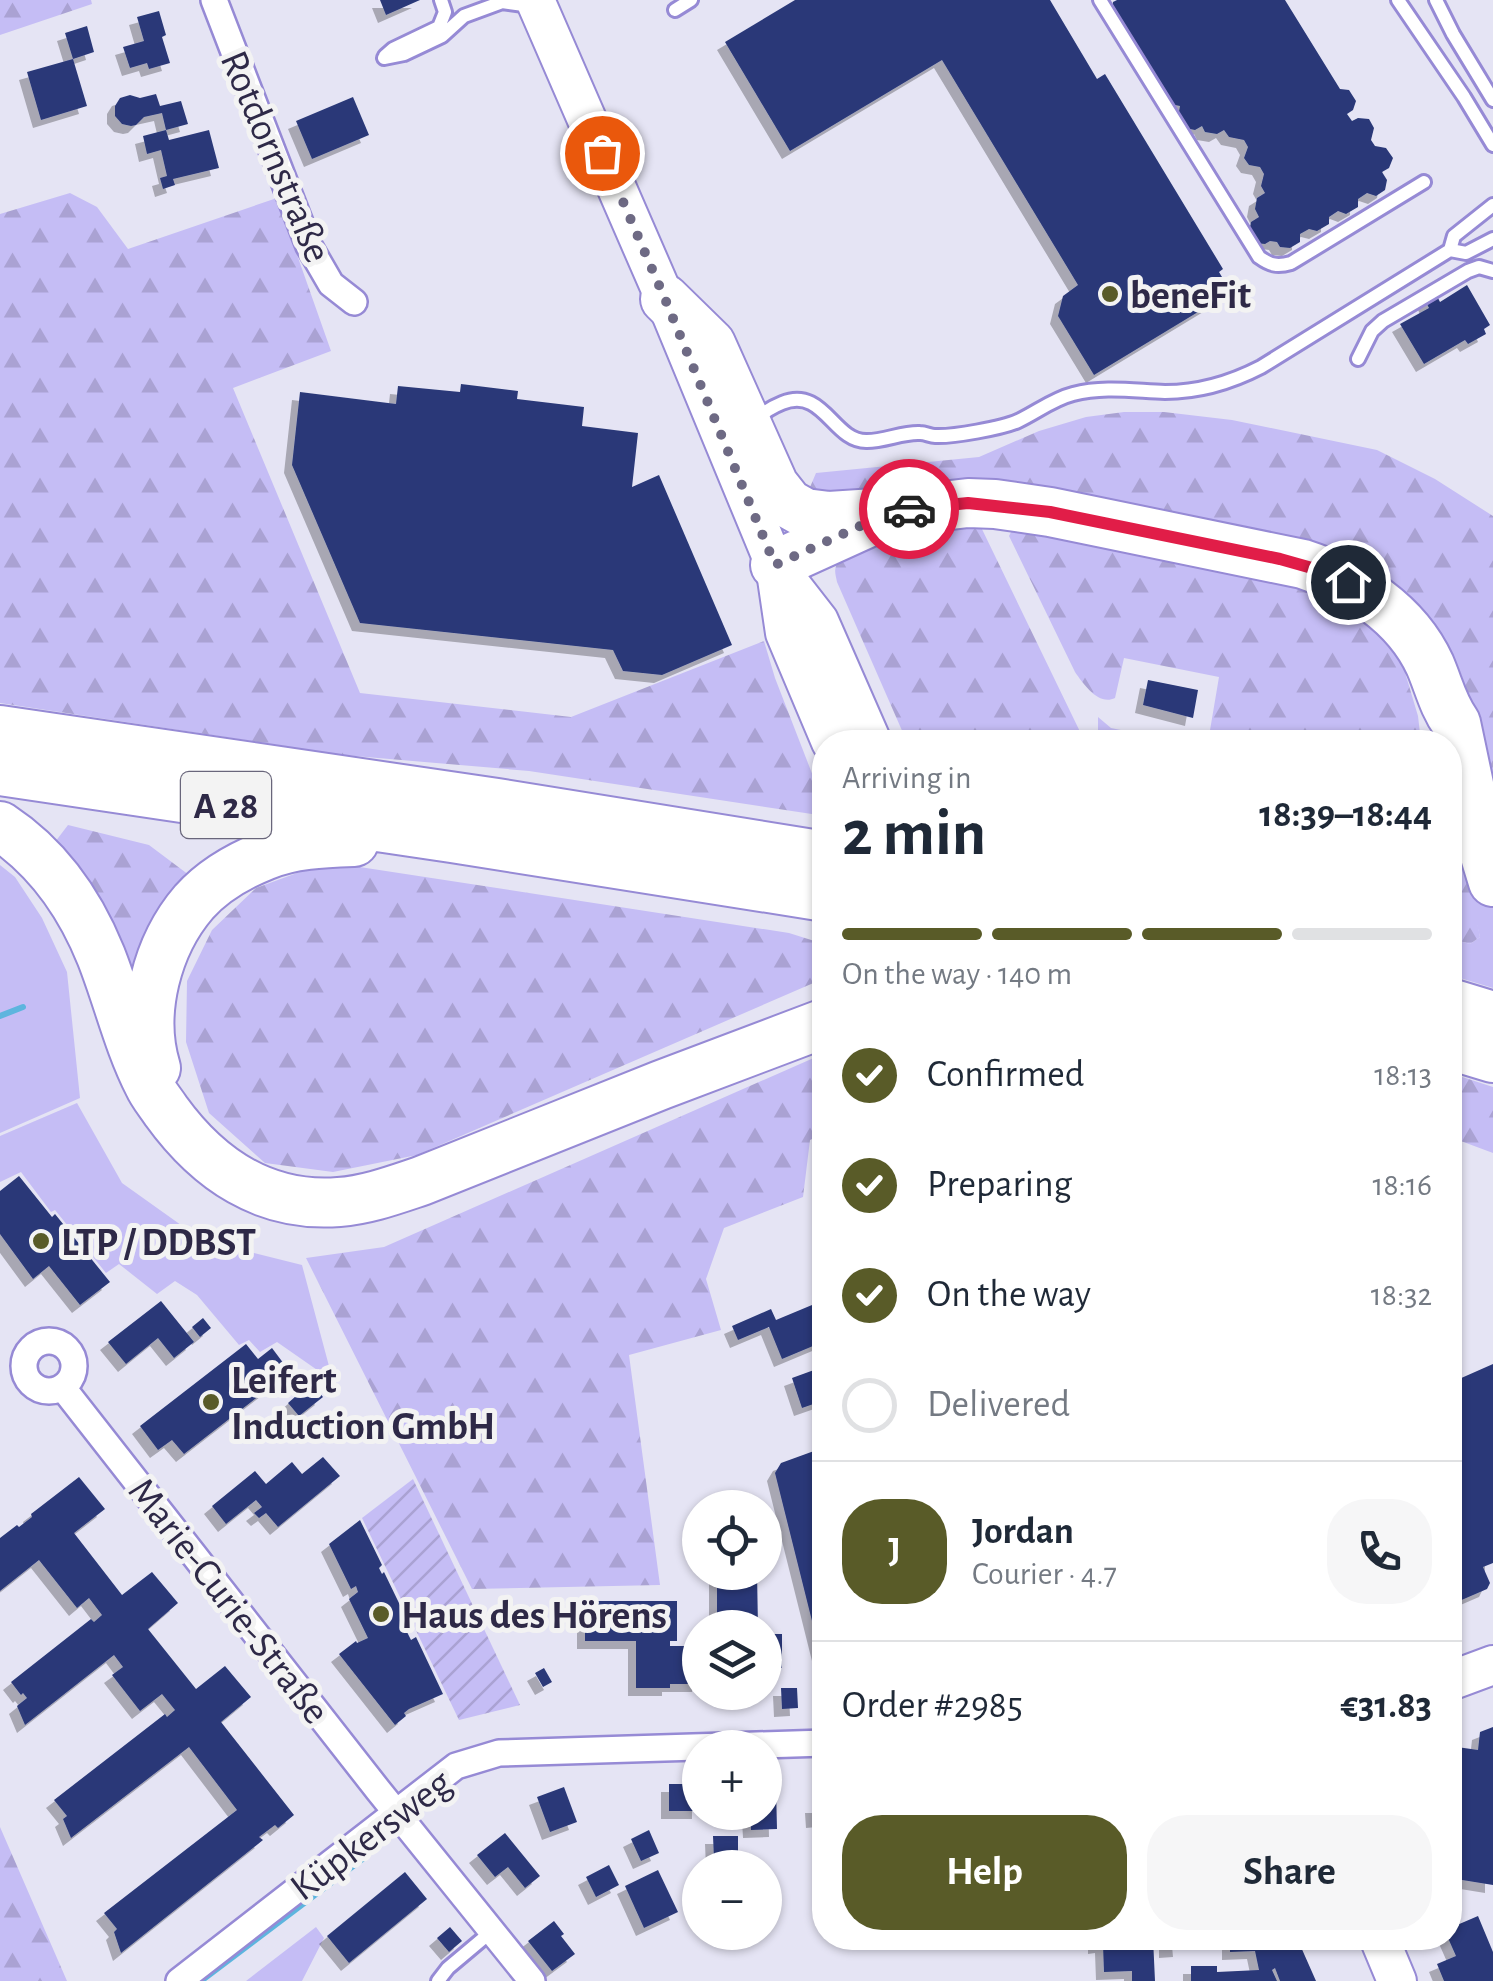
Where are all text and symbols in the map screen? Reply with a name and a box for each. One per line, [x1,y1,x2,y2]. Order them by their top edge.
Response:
street label: Rotdornstraße [213,45,338,268]
pin [560,111,645,196]
icon: bag [575,126,630,181]
place label: beneFit [1130,276,1251,316]
marker: beneFit [1099,283,1121,305]
courier [859,459,959,559]
icon: car [882,482,937,537]
pin [1306,540,1391,625]
icon: home [1321,555,1376,610]
text: Arriving in [842,762,971,794]
road number: A 28 [181,772,271,838]
text: 18:39–18:44 [1259,796,1432,834]
text: 2 min [842,802,986,867]
text: On the way · 140 m [842,958,1072,990]
icon: check [842,1048,897,1103]
text: Confirmed [927,1056,1084,1094]
text: 18:13 [1374,1059,1432,1091]
icon: check [842,1158,897,1213]
text: Preparing [927,1166,1072,1204]
text: 18:16 [1372,1169,1432,1201]
place label: LTP / DDBST [61,1223,256,1263]
marker: LTP / DDBST [30,1230,52,1252]
icon: check [842,1268,897,1323]
text: On the way [927,1276,1091,1314]
text: 18:32 [1371,1279,1432,1311]
place label: Leifert Induction GmbH [231,1361,495,1447]
text: Delivered [927,1386,1070,1424]
marker: Leifert Induction GmbH [200,1391,222,1413]
street label: Marie-Curie-Straße [120,1471,336,1732]
map controls [682,1490,782,1950]
button: locate [682,1490,782,1590]
button: phone [1327,1499,1432,1604]
text: Jordan [972,1513,1074,1551]
text: J [888,1532,901,1570]
text: Courier · 4.7 [972,1558,1117,1590]
place label: Haus des Hörens [401,1596,667,1636]
marker: Haus des Hörens [370,1603,392,1625]
button: layers [682,1610,782,1710]
text: Order #2985 [842,1687,1023,1725]
text: €31.83 [1340,1687,1432,1725]
button: + [682,1730,782,1830]
street label: Küpkersweg [283,1762,459,1909]
button: Help [842,1815,1127,1930]
button: Share [1147,1815,1432,1930]
button: − [682,1850,782,1950]

